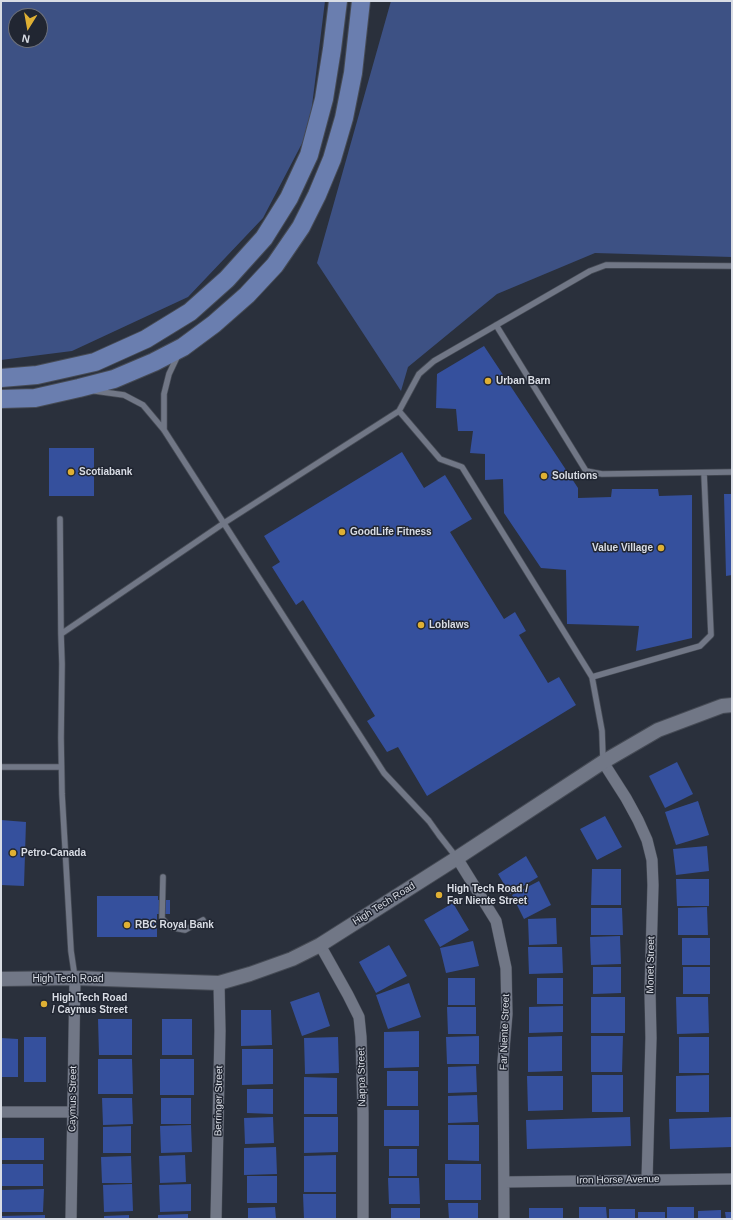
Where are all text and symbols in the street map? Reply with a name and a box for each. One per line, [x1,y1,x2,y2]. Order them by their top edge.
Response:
north arrow [8,8,48,48]
text: N [21,32,31,45]
place label: Urban Barn [496,375,550,387]
marker: Urban Barn [483,376,493,386]
place label: Scotiabank [79,466,132,478]
marker: Scotiabank [66,467,76,477]
place label: Solutions [552,470,598,482]
marker: Solutions [539,471,549,481]
place label: GoodLife Fitness [350,526,432,538]
marker: GoodLife Fitness [337,527,347,537]
place label: Value Village [592,542,653,554]
marker: Value Village [656,543,666,553]
place label: Loblaws [429,619,469,631]
marker: Loblaws [416,620,426,630]
place label: Petro-Canada [21,847,86,859]
marker: Petro-Canada [8,848,18,858]
street label: High Tech Road [351,880,417,928]
place label: High Tech Road / Far Niente Street [447,883,528,906]
marker: High Tech Road / Far Niente Street [434,890,444,900]
place label: RBC Royal Bank [135,919,214,931]
marker: RBC Royal Bank [122,920,132,930]
street label: Monet Street [645,936,657,994]
street label: High Tech Road [32,973,104,985]
place label: High Tech Road / Caymus Street [52,992,128,1016]
street label: Far Niente Street [498,994,512,1070]
marker: High Tech Road / Caymus Street [39,999,49,1009]
street label: Nappa Street [355,1047,369,1107]
street label: Caymus Street [66,1066,80,1132]
street label: Berringer Street [212,1066,226,1136]
street label: Iron Horse Avenue [576,1173,660,1187]

